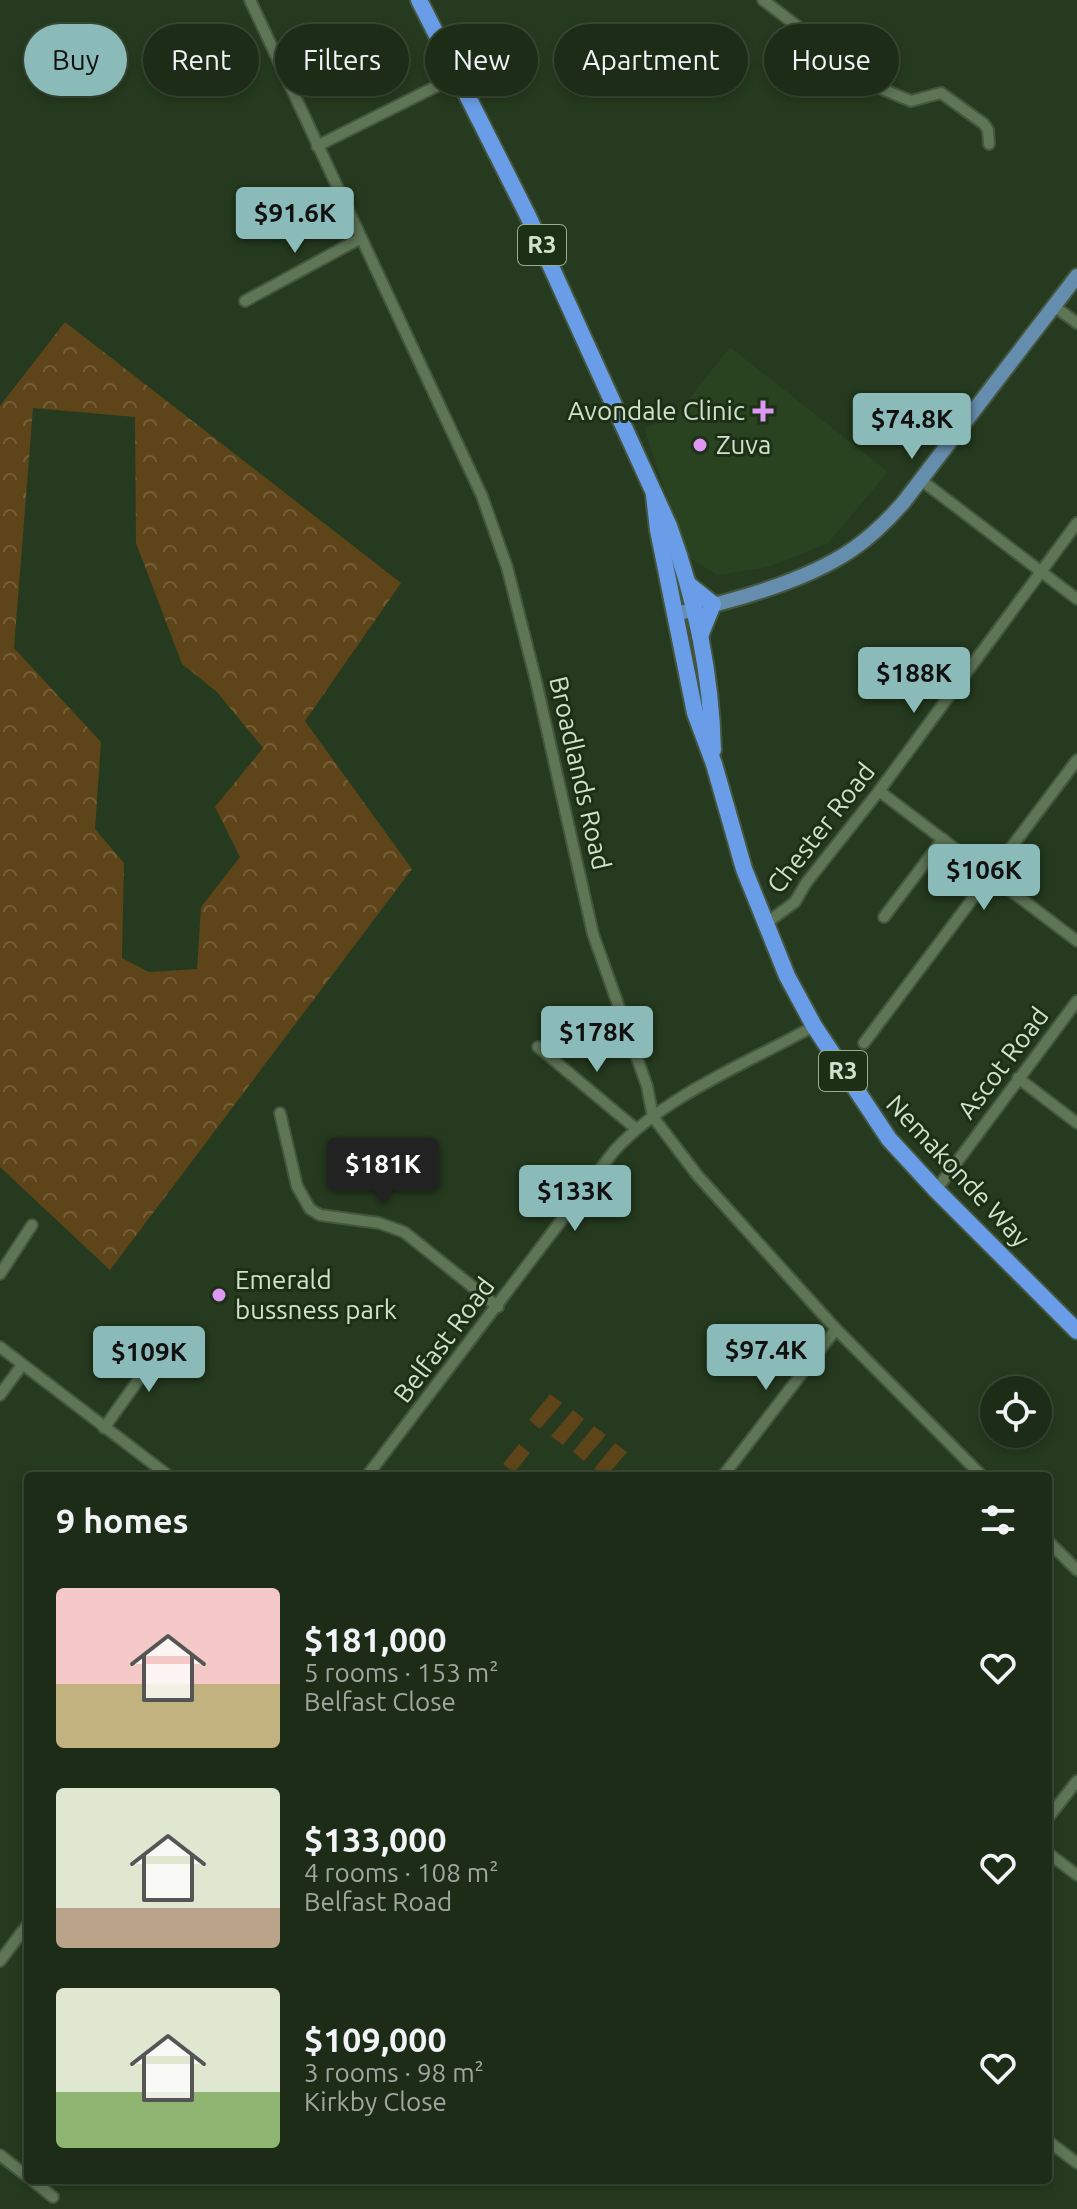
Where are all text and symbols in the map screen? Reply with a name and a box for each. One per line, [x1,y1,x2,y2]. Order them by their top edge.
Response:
chip: Buy [24,24,127,96]
chip: Rent [143,24,259,96]
chip: Filters [275,24,409,96]
chip: New [425,24,538,96]
chip: Apartment [554,24,748,96]
chip: House [764,24,899,96]
pin: $91.6K [230,187,360,255]
text: $91.6K [254,198,336,227]
road number: R3 [518,225,566,265]
pin: $74.8K [847,393,977,461]
place label: Avondale Clinic [568,396,745,425]
marker: Avondale Clinic [752,400,774,422]
text: $74.8K [871,404,953,433]
place label: Zuva [716,430,771,459]
marker: Zuva [691,436,709,454]
pin: $188K [858,647,970,715]
text: $188K [876,658,952,687]
street label: Broadlands Road [544,673,617,872]
street label: Chester Road [761,757,880,898]
pin: $106K [928,844,1040,912]
text: $106K [946,855,1022,884]
street label: Ascot Road [951,1001,1054,1124]
pin: $178K [541,1006,653,1074]
text: $178K [559,1017,635,1046]
road number: R3 [819,1051,867,1091]
street label: Nemakonde Way [881,1089,1036,1252]
pin: $181K [327,1138,439,1206]
text: $181K [345,1149,421,1178]
pin: $133K [519,1165,631,1233]
text: $133K [537,1176,613,1205]
place label: Emerald bussness park [235,1265,397,1324]
street label: Belfast Road [387,1272,500,1408]
marker: Emerald bussness park [210,1286,228,1304]
pin: $97.4K [701,1324,831,1392]
pin: $109K [93,1326,205,1394]
text: $97.4K [725,1335,807,1364]
text: $109K [111,1337,187,1366]
map controls [980,1376,1052,1448]
button: locate [980,1376,1052,1448]
icon: filters [976,1498,1020,1542]
text: 9 homes [56,1501,189,1539]
icon: home [120,1620,216,1716]
text: $181,000 [304,1620,447,1658]
icon: heart [976,1646,1020,1690]
text: 5 rooms · 153 m² [304,1658,499,1687]
text: Belfast Close [304,1687,456,1716]
icon: home [120,1820,216,1916]
text: $133,000 [304,1820,447,1858]
icon: heart [976,1846,1020,1890]
text: 4 rooms · 108 m² [304,1858,499,1887]
text: Belfast Road [304,1887,452,1916]
icon: home [120,2020,216,2116]
text: $109,000 [304,2020,447,2058]
icon: heart [976,2046,1020,2090]
text: 3 rooms · 98 m² [304,2058,484,2087]
text: Kirkby Close [304,2087,447,2116]

